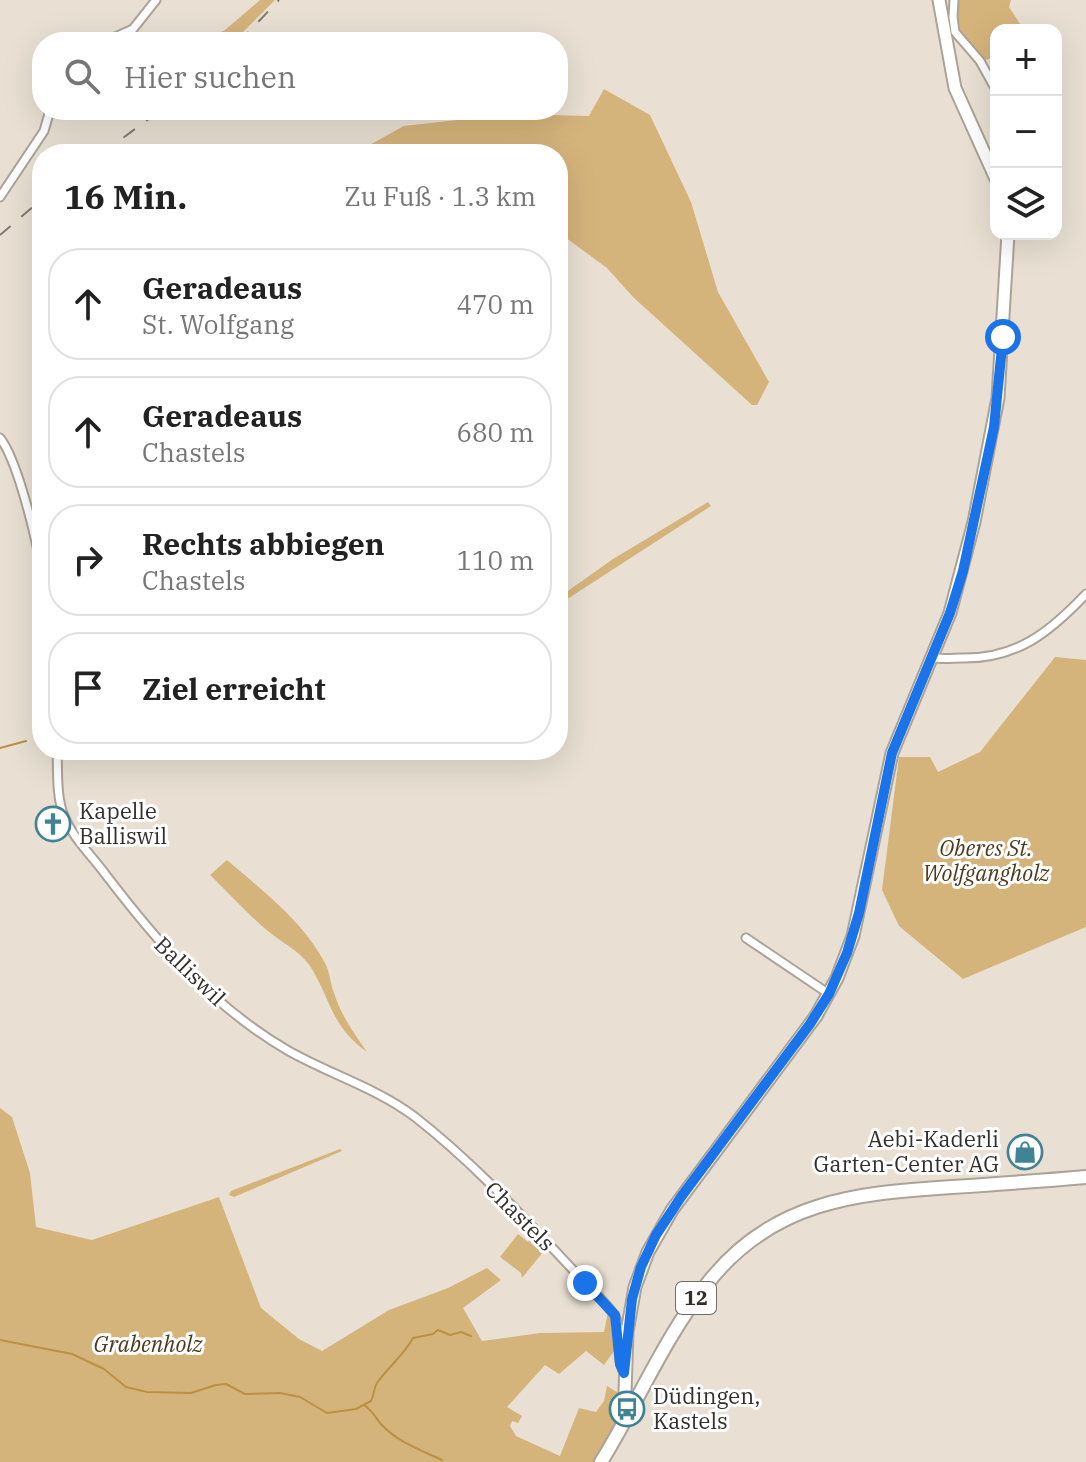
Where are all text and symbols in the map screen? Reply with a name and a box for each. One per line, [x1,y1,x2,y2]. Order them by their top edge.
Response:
map controls [990,24,1062,240]
button: + [990,24,1062,96]
search box [32,32,568,120]
icon: search [60,54,104,98]
text: Hier suchen [124,57,296,96]
button: − [990,96,1062,168]
button: layers [990,168,1062,240]
text: 16 Min. [64,174,187,218]
text: Zu Fuß · 1.3 km [344,179,536,213]
text: Geradeaus [142,268,302,307]
icon: ahead [66,282,110,326]
text: 470 m [456,287,534,321]
text: St. Wolfgang [142,307,294,341]
route start [985,319,1021,355]
text: Geradeaus [142,396,302,435]
icon: ahead [66,410,110,454]
text: 680 m [456,415,534,449]
text: Chastels [142,435,245,469]
text: Rechts abbiegen [142,524,385,563]
icon: right [66,538,110,582]
text: 110 m [456,543,534,577]
text: Chastels [142,563,245,597]
icon: arrive [66,666,110,710]
text: Ziel erreicht [142,669,326,708]
place label: Kapelle Balliswil [79,796,167,850]
church icon: Kapelle Balliswil [34,805,72,843]
park label: Oberes St. Wolfgangholz [923,833,1050,887]
street label: Balliswil [149,930,232,1012]
place label: Aebi-Kaderli Garten-Center AG [814,1124,999,1178]
shop icon: Aebi-Kaderli Garten-Center AG [1006,1133,1044,1171]
street label: Chastels [479,1174,562,1257]
route end [567,1265,603,1301]
road number: 12 [676,1282,716,1314]
park label: Grabenholz [94,1329,203,1358]
place label: Düdingen, Kastels [653,1381,760,1435]
bus stop icon: Düdingen, Kastels [608,1390,646,1428]

